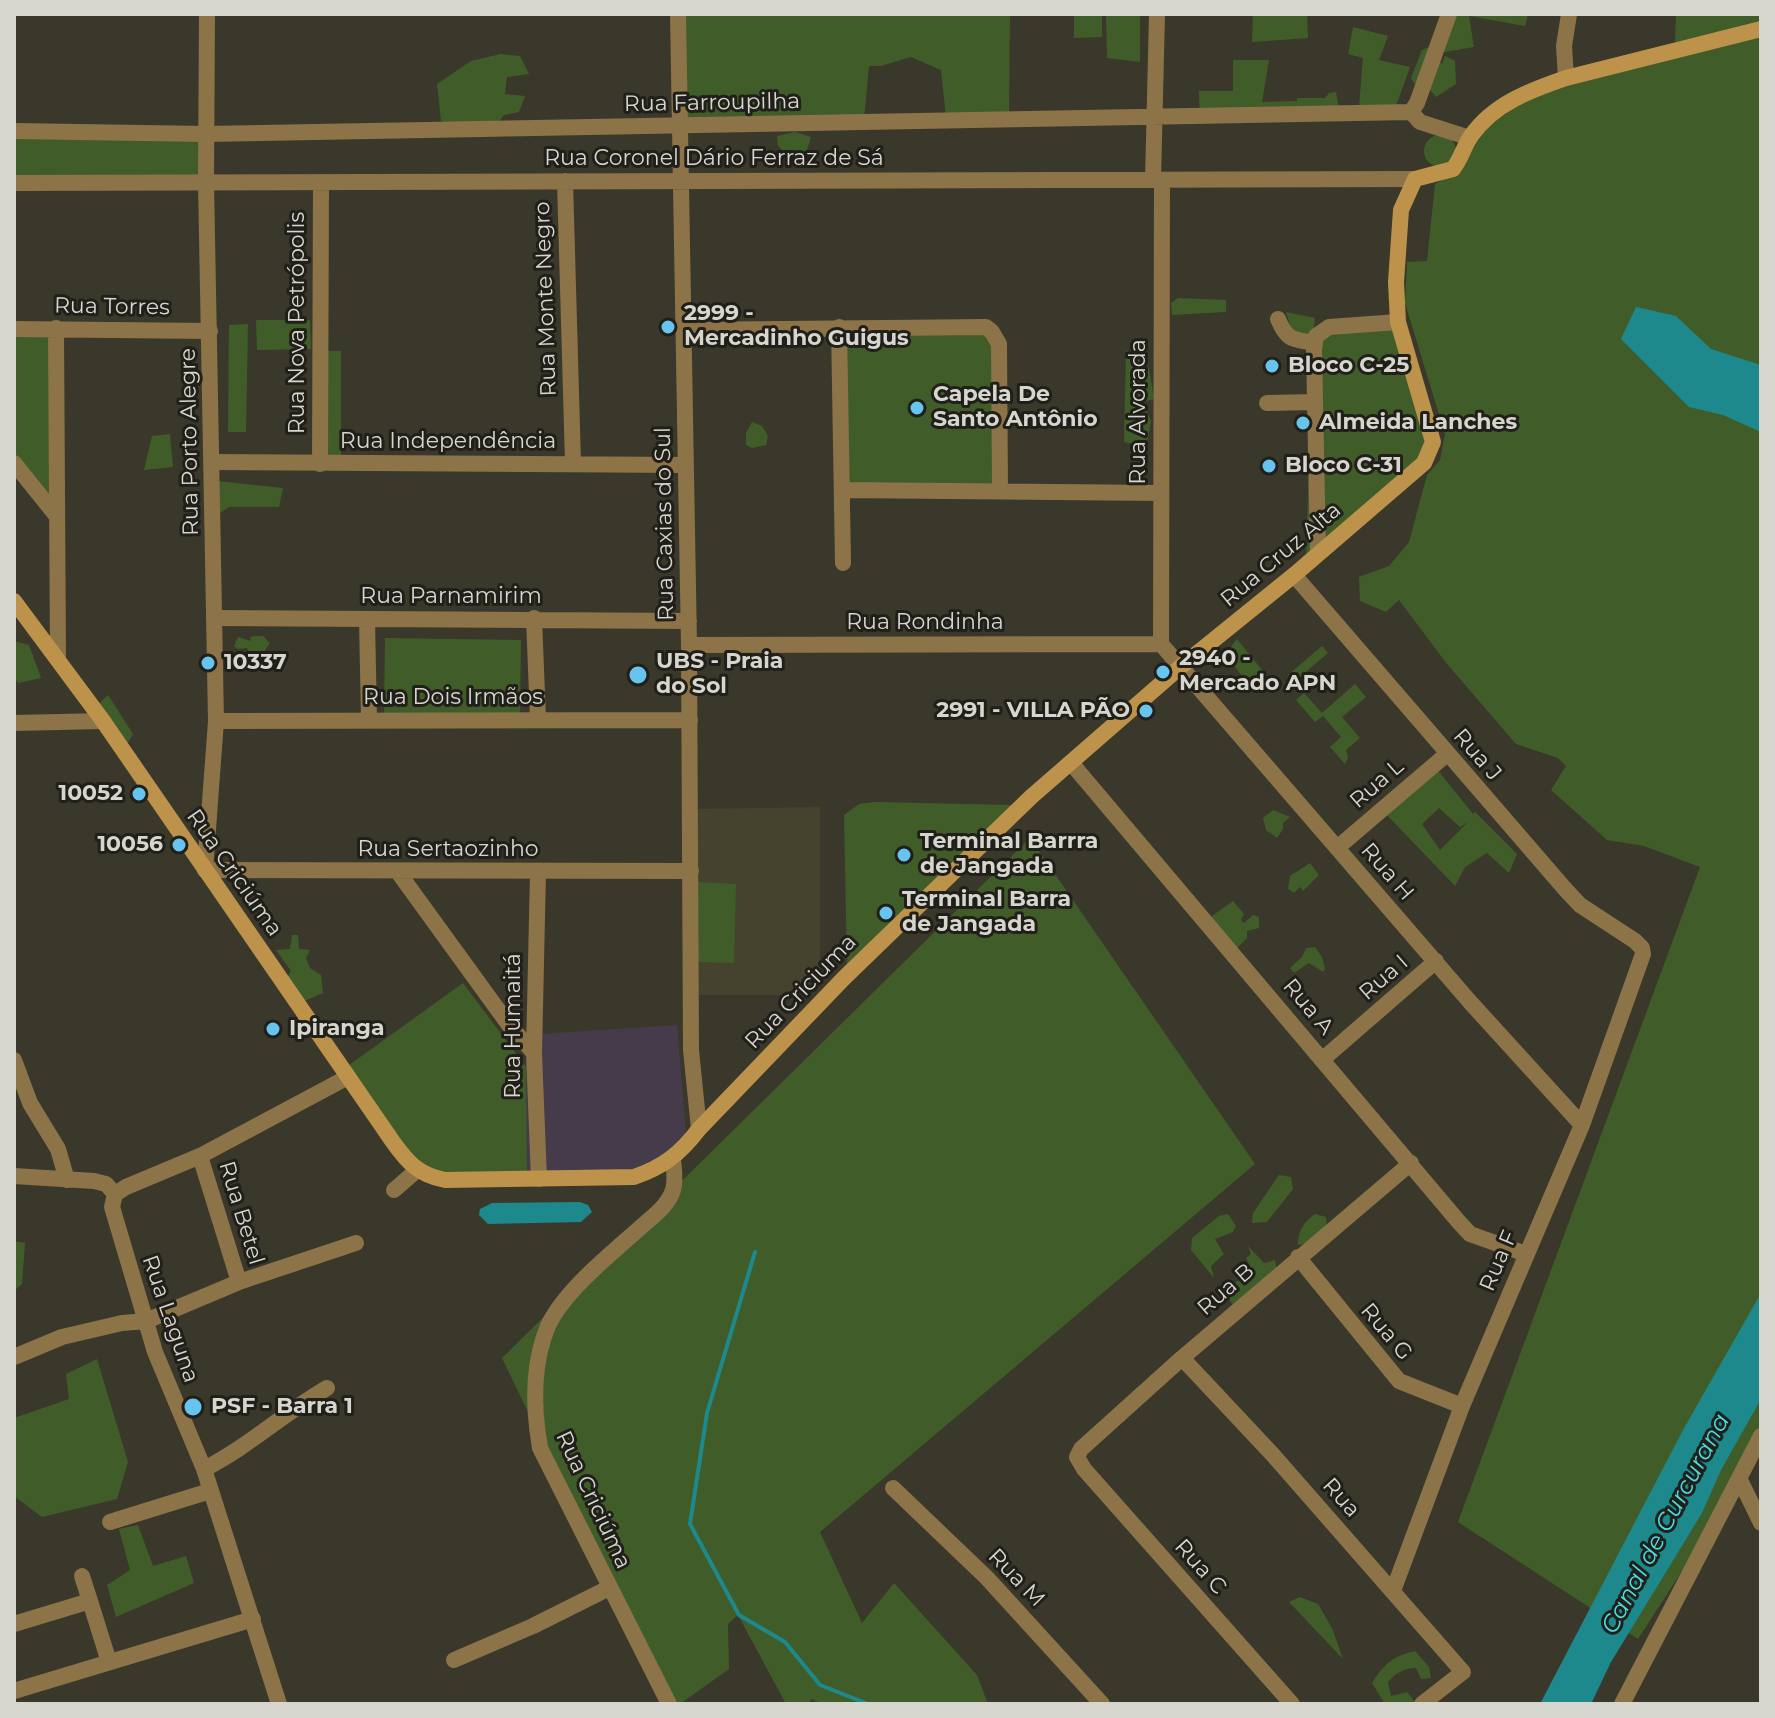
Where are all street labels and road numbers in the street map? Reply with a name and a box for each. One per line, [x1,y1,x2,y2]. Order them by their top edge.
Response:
street label: Rua Farroupilha [624,88,800,118]
street label: Rua Coronel Dário Ferraz de Sá [544,146,884,172]
street label: Rua Monte Negro [529,201,563,397]
street label: Rua Nova Petrópolis [285,212,311,434]
street label: Rua Torres [54,293,170,321]
street label: Rua Alvorada [1126,339,1152,485]
street label: Rua Porto Alegre [175,348,205,536]
street label: Rua Caxias do Sul [650,427,680,621]
street label: Rua Independência [340,429,556,455]
street label: Rua Cruz Alta [1216,497,1346,613]
street label: Rua Parnamirim [360,584,542,610]
street label: Rua Rondinha [846,610,1004,636]
street label: Rua Dois Irmãos [363,685,543,711]
street label: Rua J [1447,724,1507,786]
street label: Rua L [1345,754,1409,814]
street label: Rua Criciúma [181,804,287,942]
street label: Rua Sertaozinho [357,837,539,863]
street label: Rua H [1355,838,1419,906]
street label: Rua Criciuma [740,929,862,1055]
street label: Rua I [1354,950,1414,1006]
street label: Rua Humaitá [501,953,527,1099]
street label: Rua A [1277,974,1339,1040]
street label: Rua Betel [213,1158,269,1268]
street label: Rua F [1474,1227,1524,1295]
street label: Rua Laguna [136,1252,204,1386]
street label: Rua B [1192,1258,1260,1322]
street label: Rua G [1355,1298,1417,1366]
street label: Rua Criciúma [550,1427,636,1573]
street label: Rua [1317,1473,1365,1523]
street label: Rua C [1168,1534,1232,1600]
street label: Rua M [982,1543,1050,1613]

